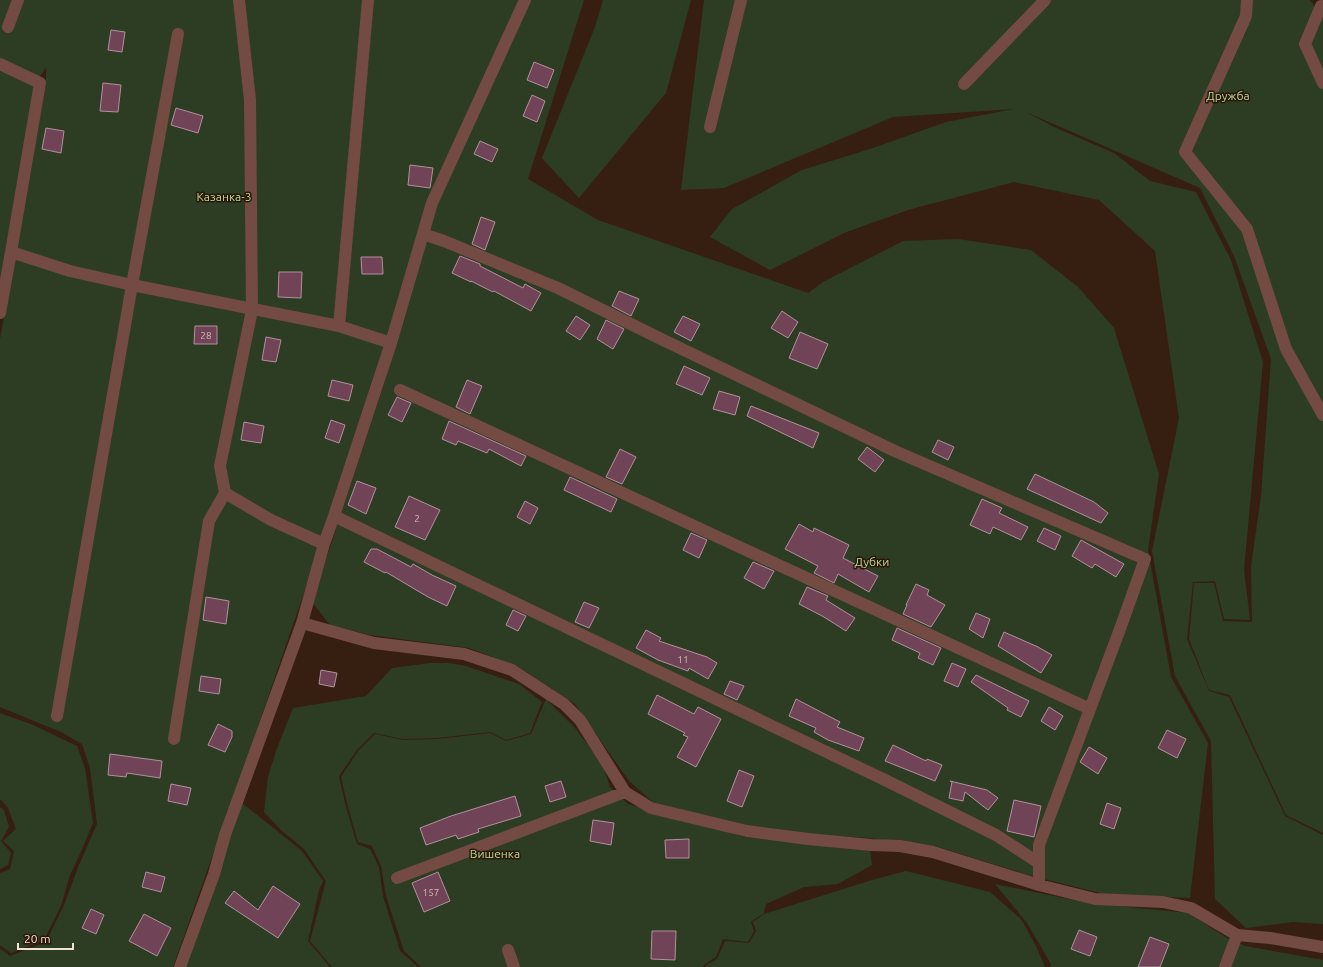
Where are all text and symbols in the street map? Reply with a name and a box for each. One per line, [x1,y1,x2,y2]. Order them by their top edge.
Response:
park label: Дружба [1206,89,1250,102]
park label: Казанка-3 [197,190,252,203]
house number: 28 [200,330,212,341]
house number: 2 [414,513,420,524]
park label: Дубки [855,555,889,568]
house number: 11 [677,654,689,665]
park label: Вишенка [470,847,520,860]
house number: 157 [423,887,439,898]
scale bar [18,925,73,951]
text: 20 m [24,932,51,945]

